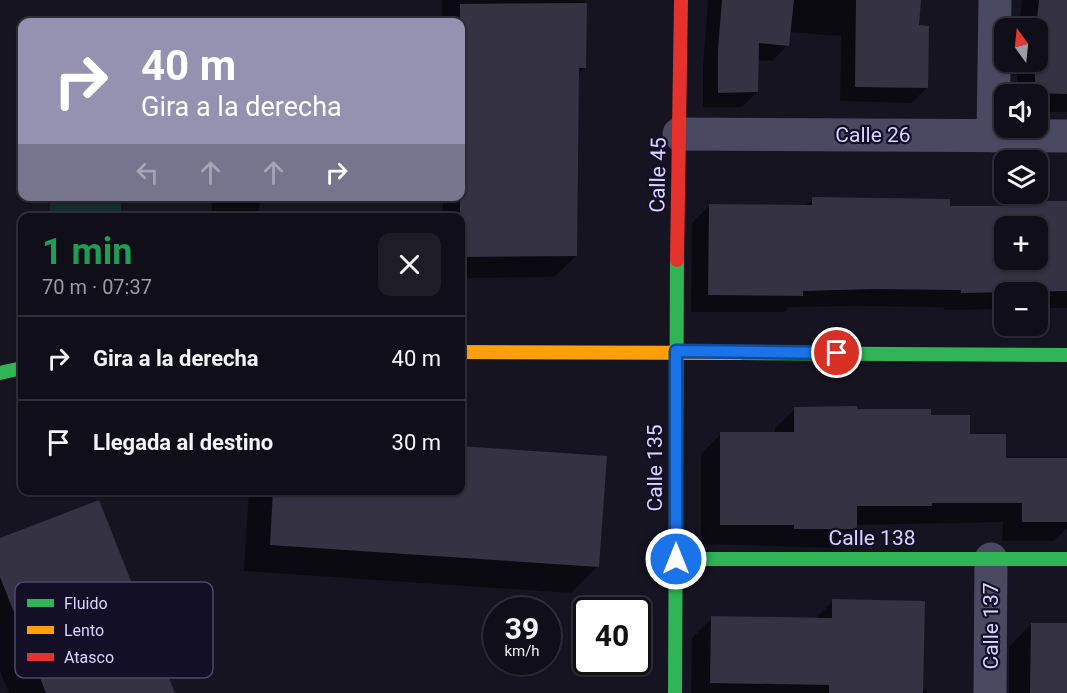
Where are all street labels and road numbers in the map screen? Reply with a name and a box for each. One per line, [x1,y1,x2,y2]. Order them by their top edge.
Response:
street label: Calle 26 [835,123,911,147]
street label: Calle 45 [645,137,671,213]
street label: Calle 135 [643,424,667,512]
street label: Calle 138 [828,526,916,550]
street label: Calle 137 [979,582,1003,670]

